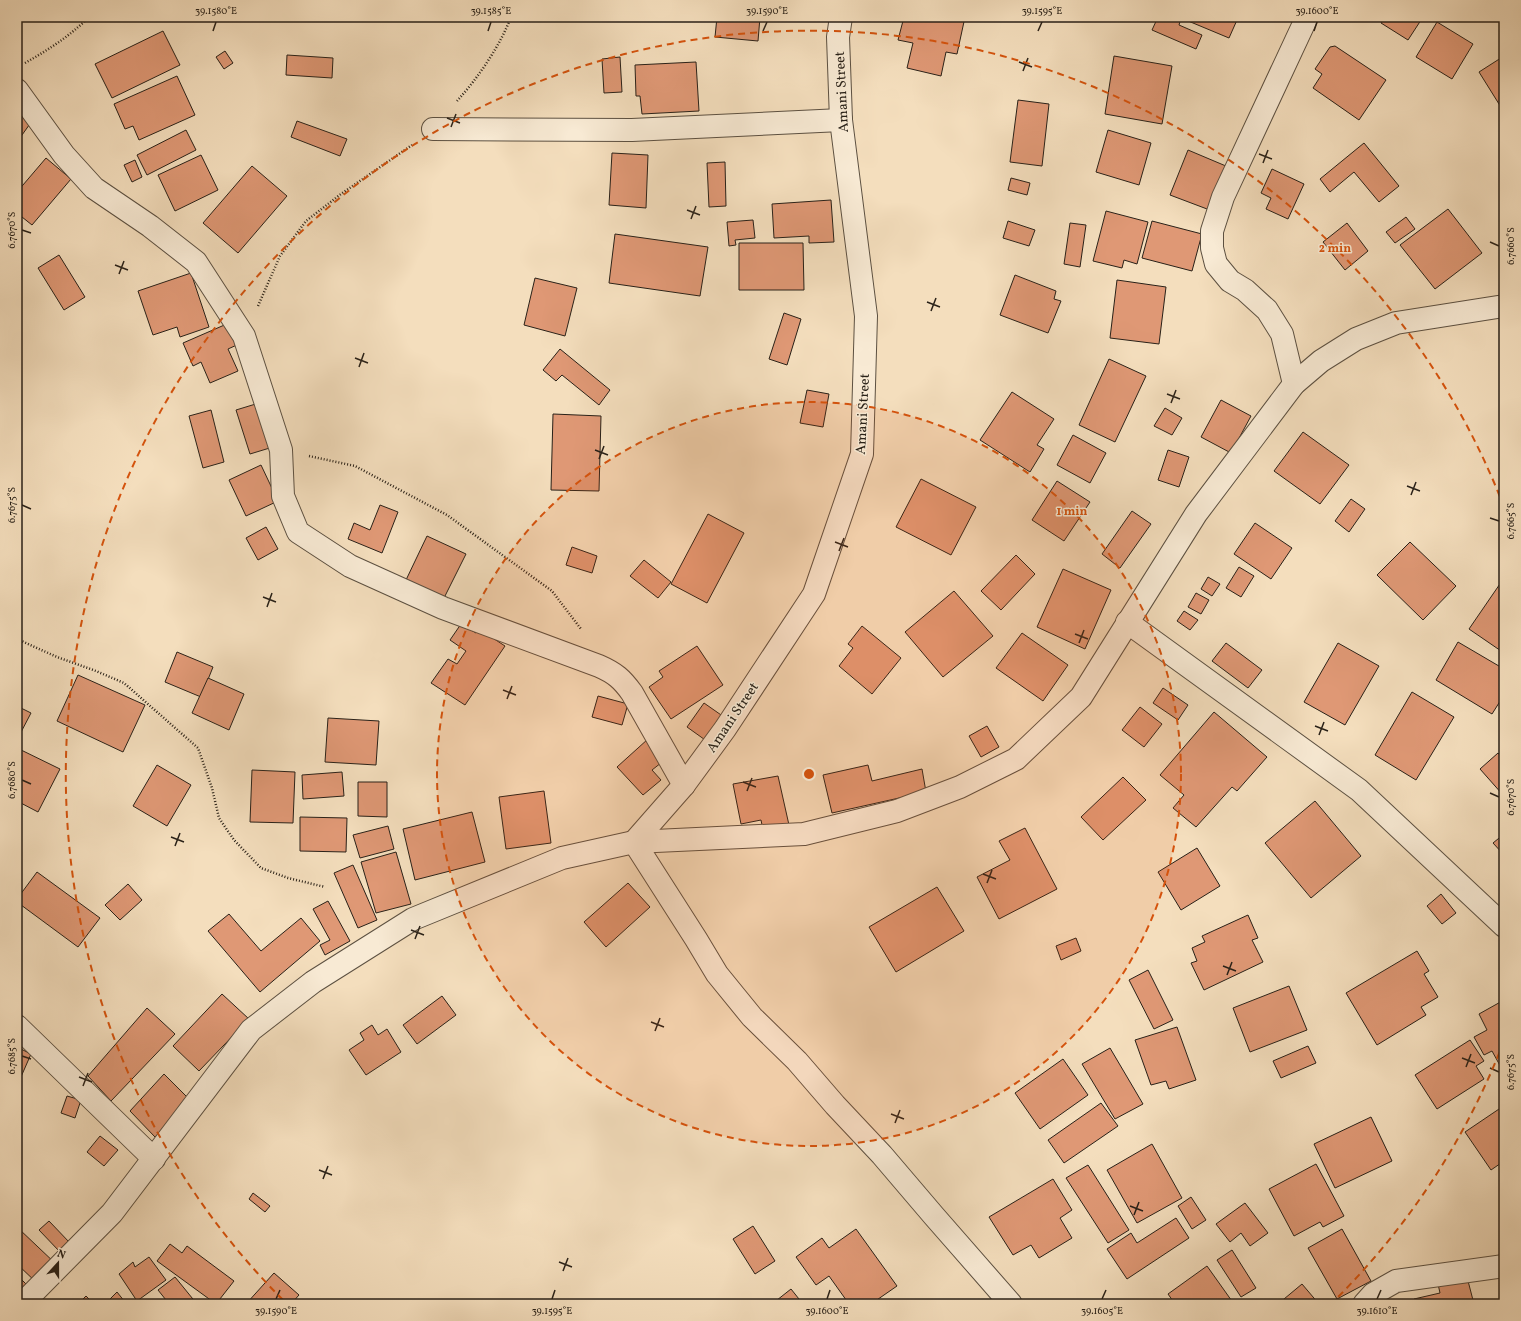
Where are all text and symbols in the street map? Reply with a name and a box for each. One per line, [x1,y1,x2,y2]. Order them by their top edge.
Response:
text: 39.1580°E [195,4,237,18]
text: 39.1585°E [471,4,511,18]
text: 39.1590°E [746,4,788,18]
text: 39.1595°E [1022,4,1062,18]
text: 39.1600°E [1295,4,1339,18]
street label: Amani Street [831,51,854,133]
text: 6.7670°S [5,212,19,248]
text: 6.7660°S [1504,227,1518,265]
text: 2 min [1319,241,1351,257]
street label: Amani Street [852,373,875,455]
text: 6.7675°S [5,487,19,523]
text: 6.7665°S [1504,503,1518,539]
text: 1 min [1057,504,1088,520]
street label: Amani Street [703,679,764,757]
text: 6.7680°S [5,761,19,799]
centre of rings [802,767,816,781]
text: 6.7670°S [1504,779,1518,815]
text: 6.7685°S [5,1038,19,1074]
text: 6.7675°S [1504,1054,1518,1090]
north arrow [38,1243,78,1283]
text: N [55,1247,67,1263]
text: 39.1590°E [255,1304,297,1318]
text: 39.1595°E [532,1304,572,1318]
text: 39.1600°E [805,1304,849,1318]
text: 39.1605°E [1081,1304,1123,1318]
text: 39.1610°E [1357,1304,1397,1318]

